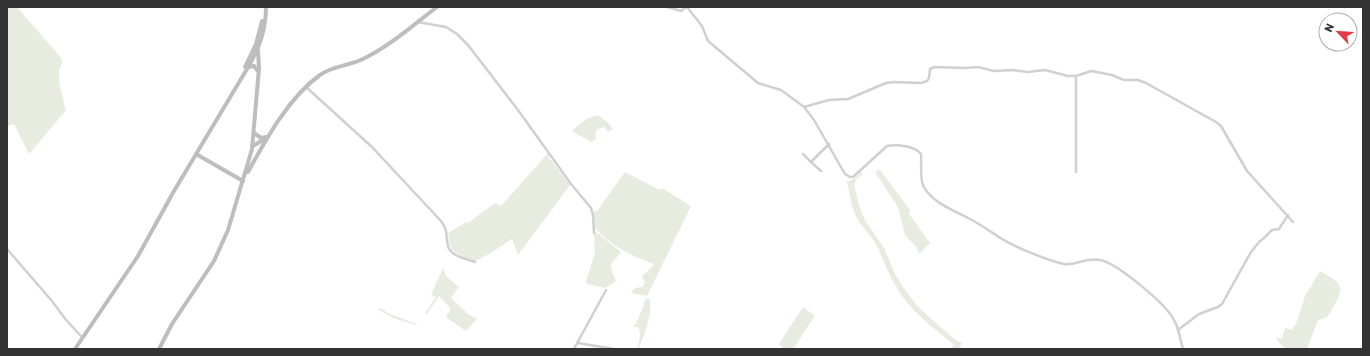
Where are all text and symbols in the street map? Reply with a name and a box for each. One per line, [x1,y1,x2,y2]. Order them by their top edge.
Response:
north arrow [1318,12,1358,52]
text: N [1322,22,1337,34]

